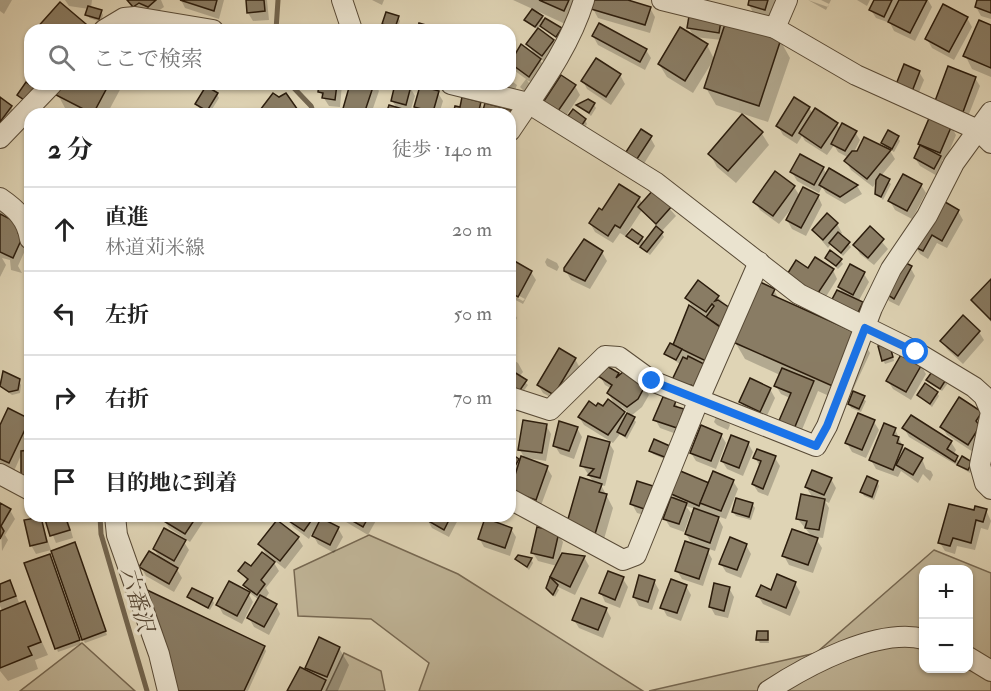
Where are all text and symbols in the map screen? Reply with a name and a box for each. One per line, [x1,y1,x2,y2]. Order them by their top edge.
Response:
search box [24,24,516,90]
icon: search [45,41,78,74]
text: ここで検索 [93,45,203,73]
text: 2 分 [48,134,93,166]
text: 徒歩 · 140 m [392,137,492,162]
text: 直進 [105,203,149,231]
icon: ahead [48,213,81,246]
text: 20 m [452,217,492,242]
text: 林道苅米線 [105,235,205,260]
icon: left [48,297,81,330]
text: 左折 [105,301,149,329]
text: 50 m [453,301,492,326]
route start [902,338,928,364]
route end [638,367,664,393]
icon: right [48,381,81,414]
text: 右折 [105,385,149,413]
text: 70 m [453,385,492,410]
icon: arrive [48,465,81,498]
text: 目的地に到着 [105,469,237,497]
water label: 六番沢 [114,564,160,638]
map controls [919,565,973,673]
button: + [919,565,973,619]
button: − [919,619,973,673]

